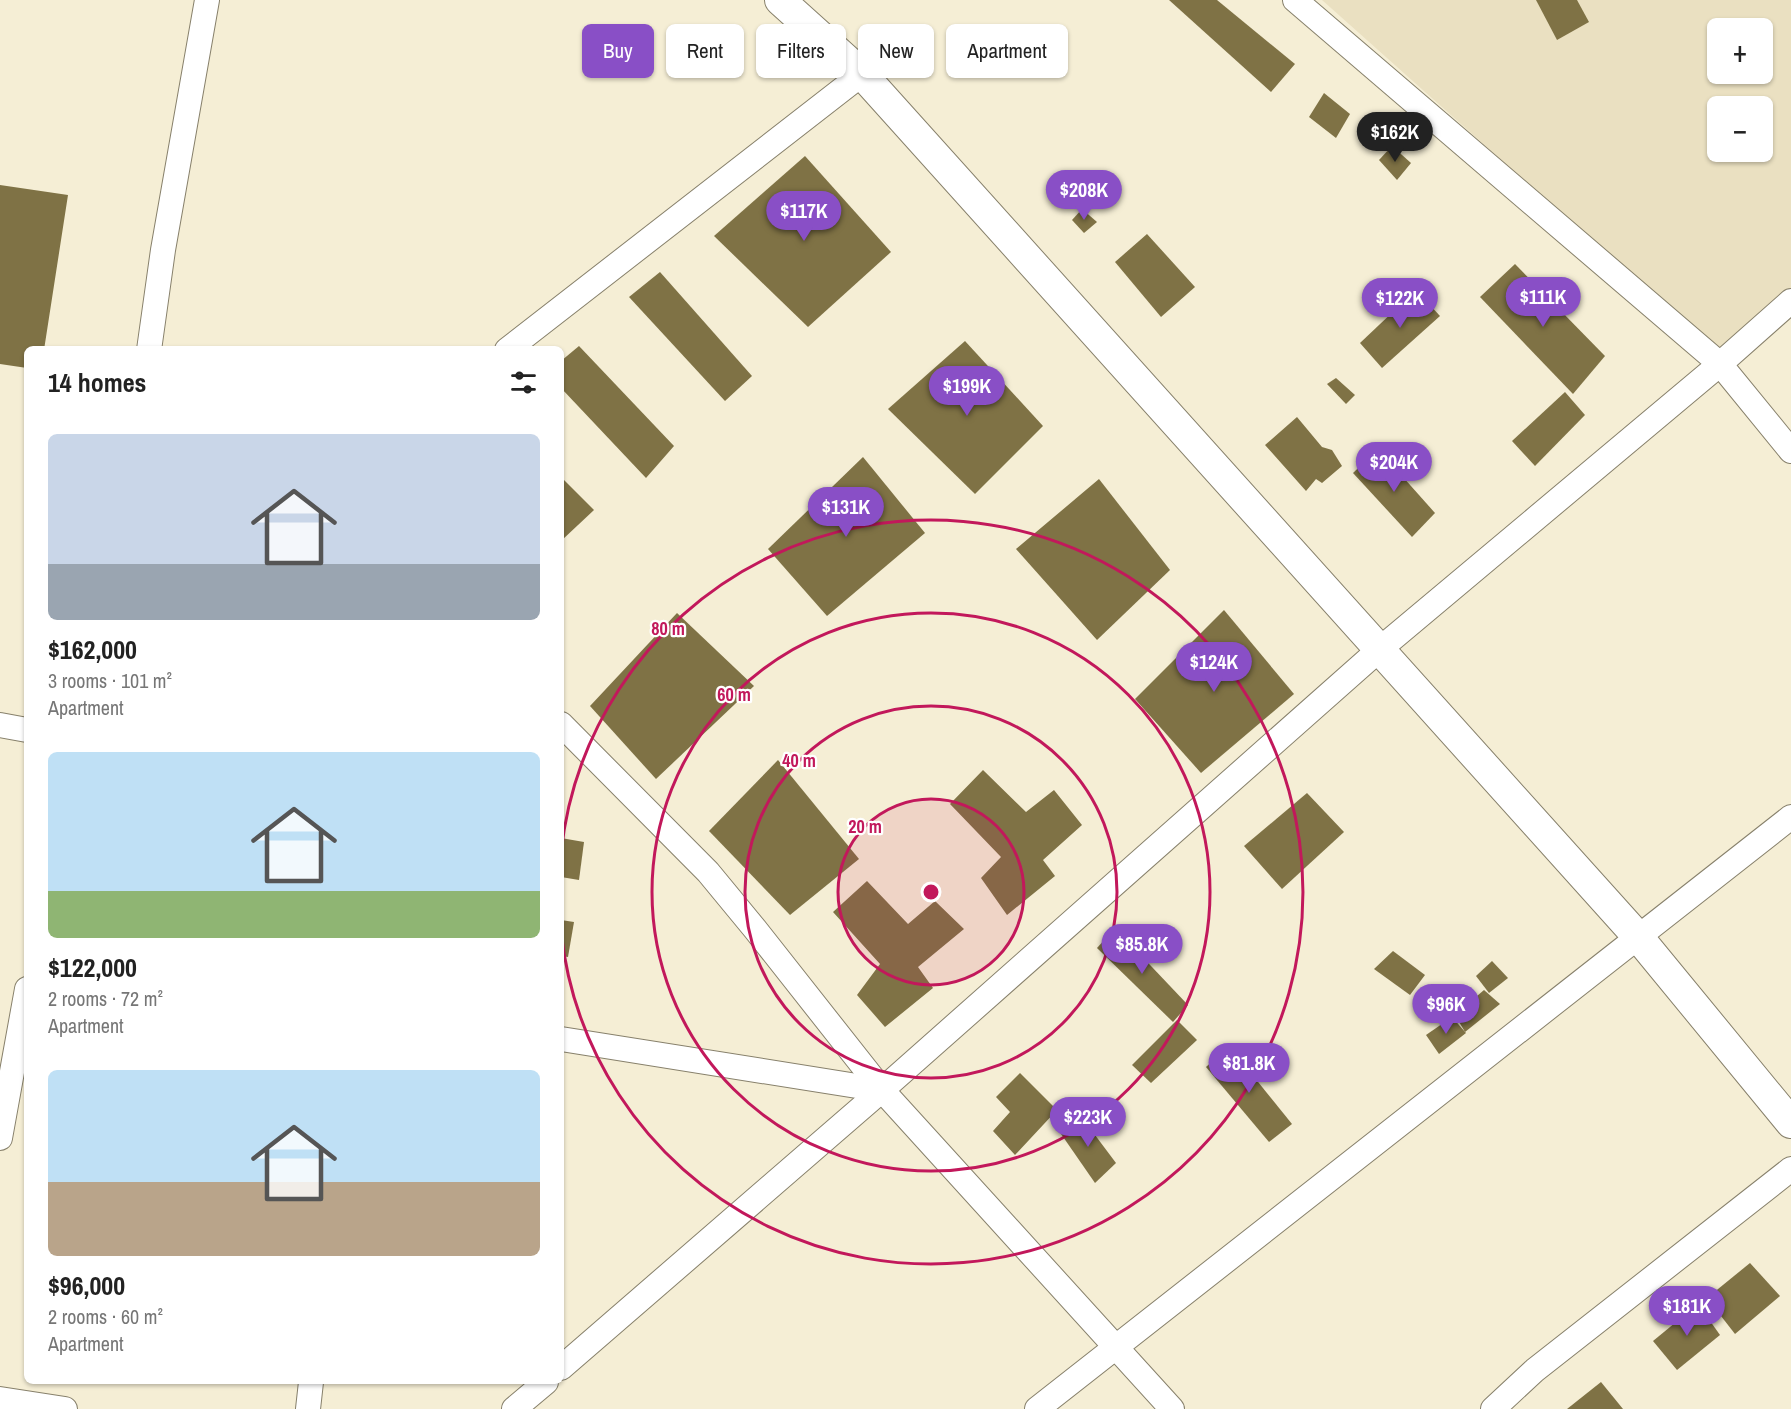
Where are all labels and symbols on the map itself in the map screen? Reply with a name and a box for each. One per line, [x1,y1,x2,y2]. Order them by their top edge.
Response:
pin: $162K [1353,112,1437,163]
pin: $208K [1042,170,1126,221]
pin: $117K [762,191,846,242]
pin: $111K [1501,277,1585,328]
pin: $122K [1358,278,1442,329]
pin: $199K [925,366,1009,417]
pin: $204K [1352,442,1436,493]
pin: $131K [804,487,888,538]
text: 80 m [651,616,685,641]
pin: $124K [1172,642,1256,693]
text: 60 m [717,682,751,707]
text: 40 m [782,748,816,773]
text: 20 m [848,814,882,839]
centre of rings [921,882,941,902]
pin: $85.8K [1093,924,1191,975]
pin: $96K [1410,984,1482,1035]
pin: $81.8K [1200,1043,1298,1094]
pin: $223K [1046,1097,1130,1148]
pin: $181K [1645,1286,1729,1337]

